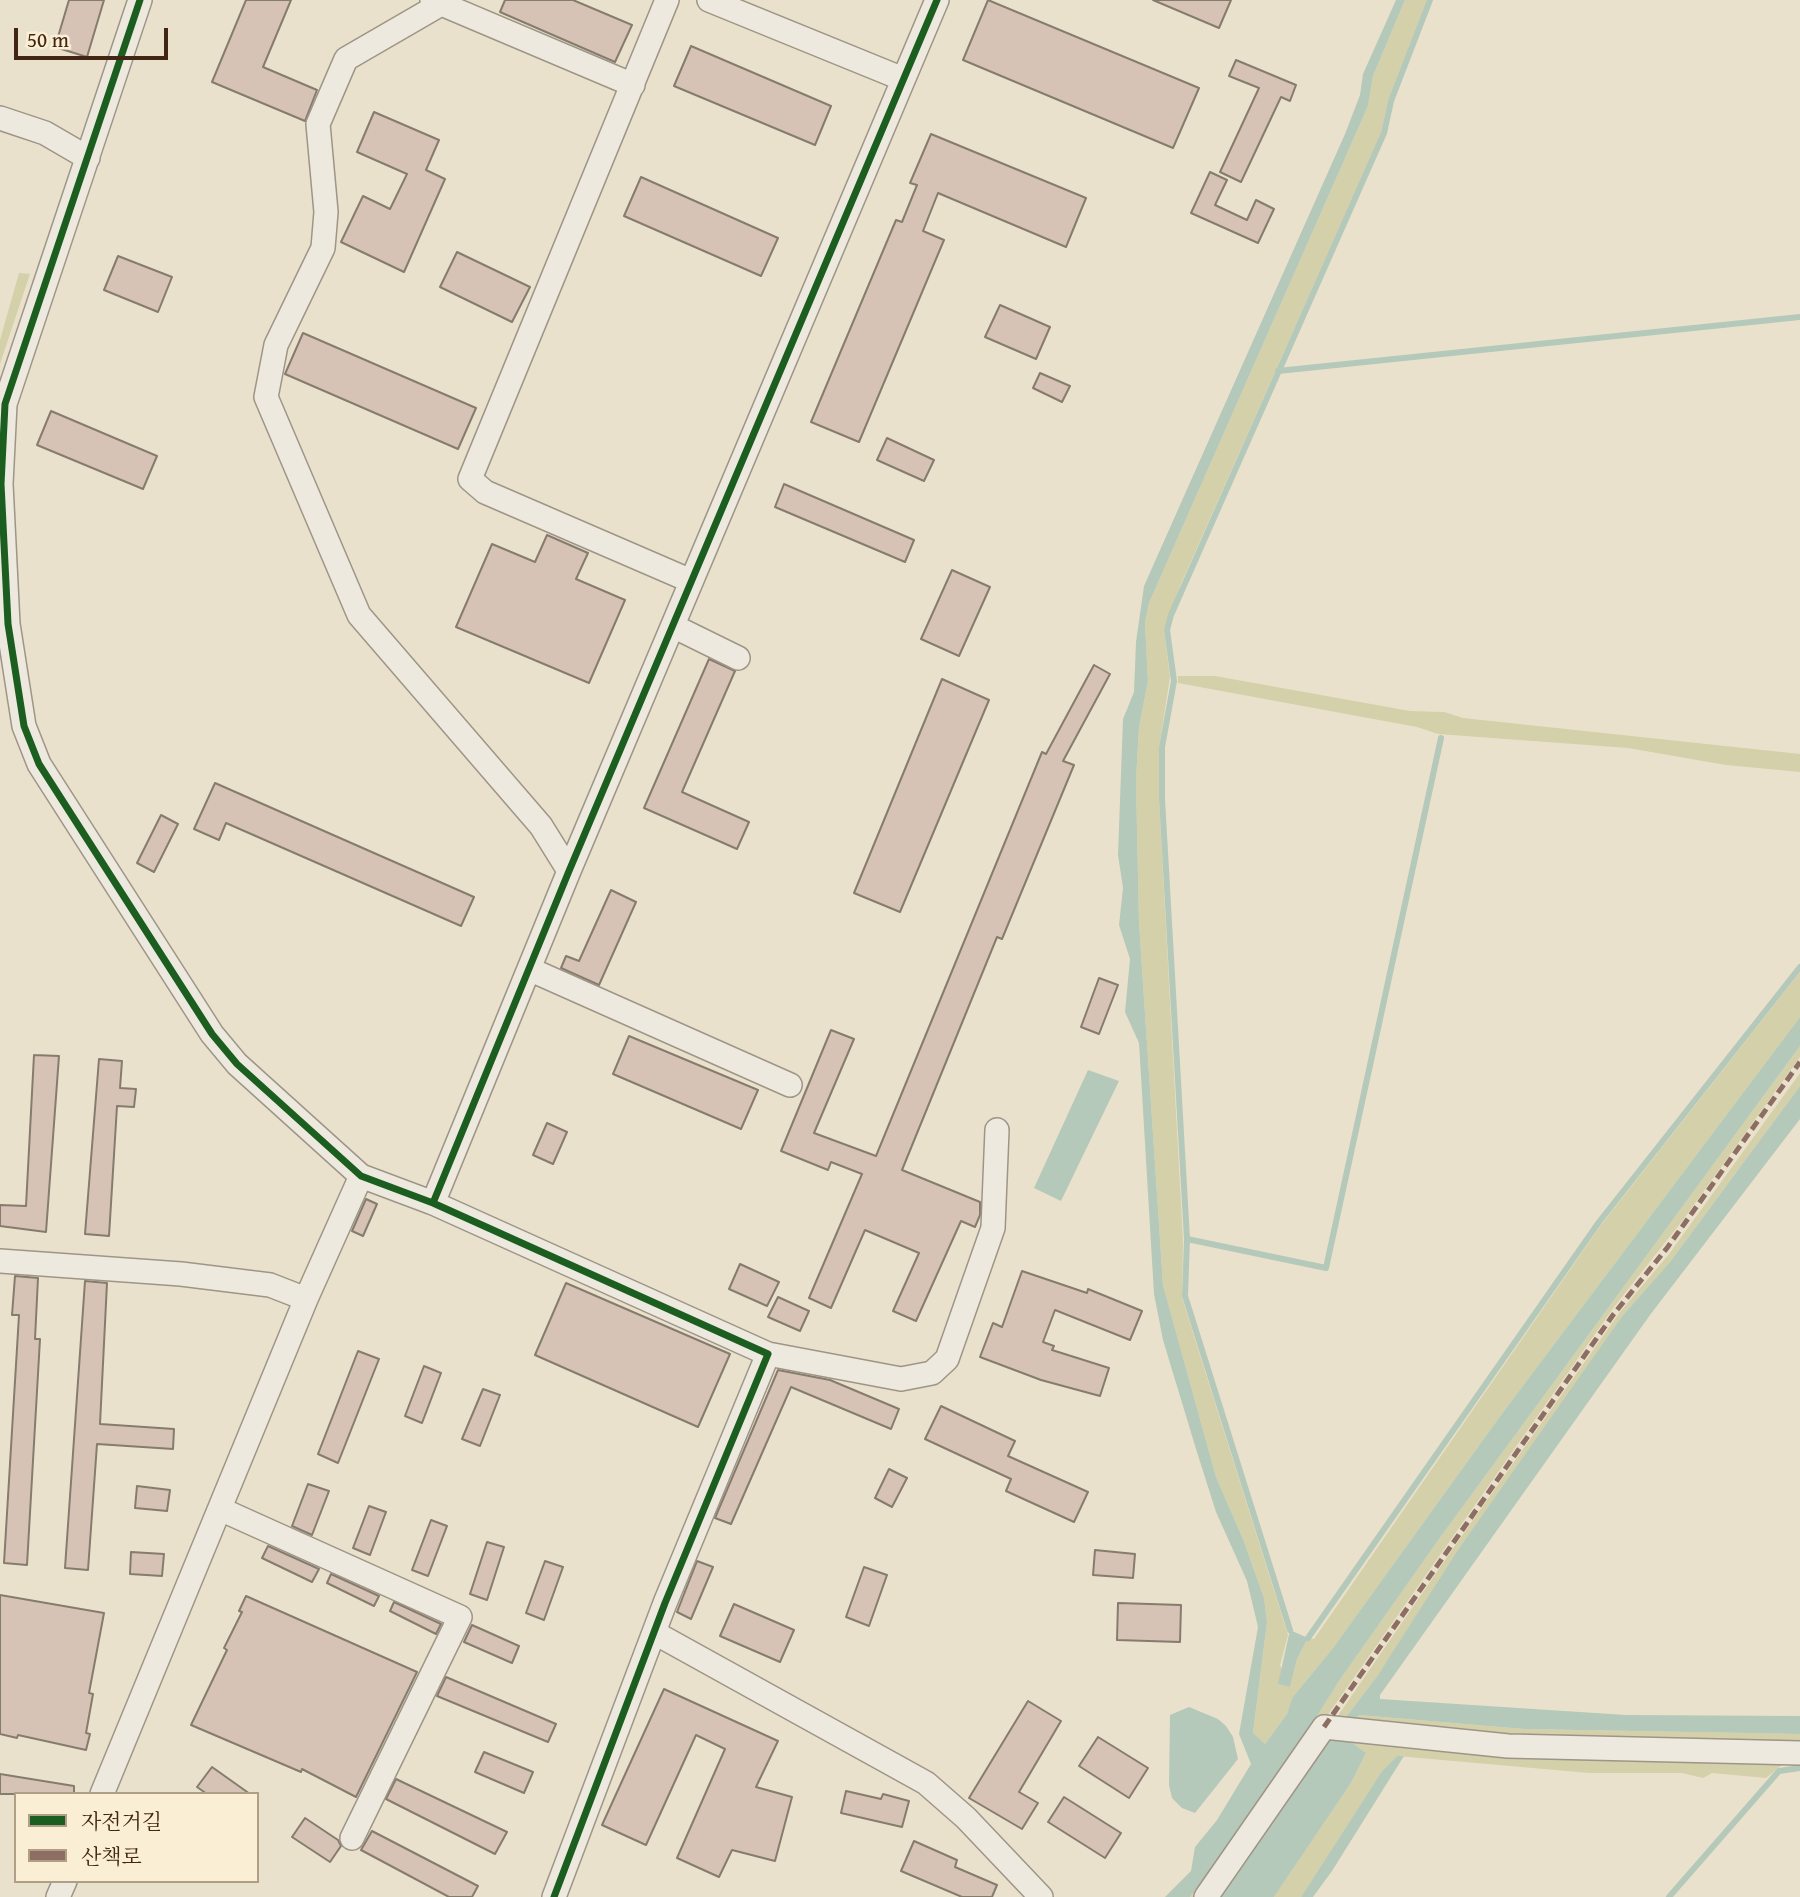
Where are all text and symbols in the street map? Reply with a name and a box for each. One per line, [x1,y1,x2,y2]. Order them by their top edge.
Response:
scale bar [18,14,172,58]
text: 50 m [27,24,69,55]
legend [14,1792,259,1883]
text: 자전거길 [81,1806,162,1837]
text: 산책로 [81,1841,142,1872]

